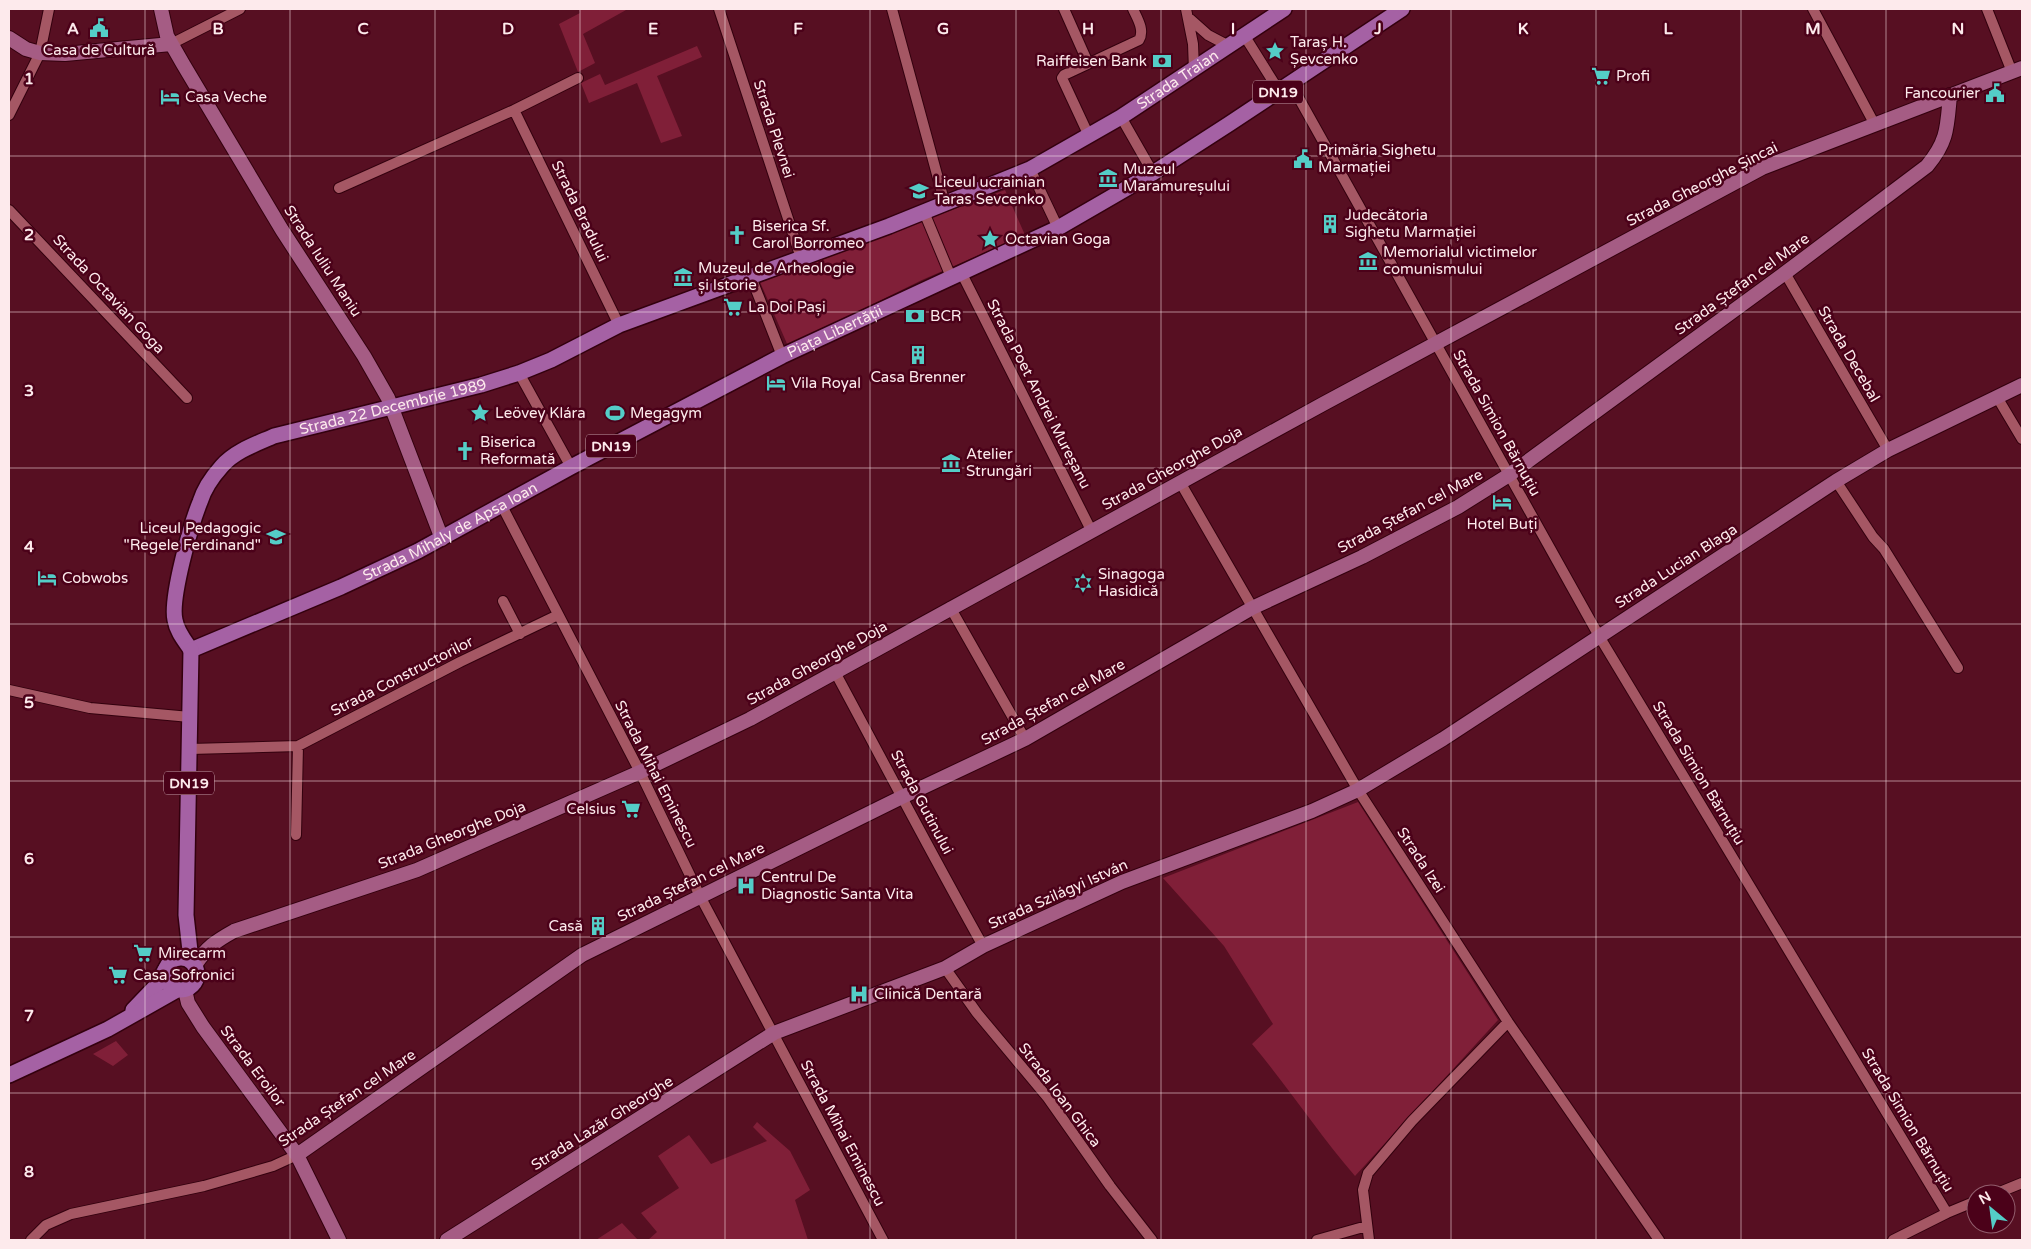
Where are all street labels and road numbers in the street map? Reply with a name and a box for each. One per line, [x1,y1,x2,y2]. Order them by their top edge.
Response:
street label: Strada Traian [1133,46,1222,113]
street label: Strada Plevnei [750,78,798,180]
road number: DN19 [1253,80,1303,104]
street label: Strada Gheorghe Șincai [1623,138,1781,230]
street label: Strada Bradului [548,157,612,265]
street label: Strada Iuliu Maniu [280,202,366,320]
street label: Strada Ștefan cel Mare [1671,229,1813,339]
street label: Strada Octavian Goga [49,231,169,357]
street label: Strada Poet Andrei Mureșanu [983,296,1095,492]
street label: Piața Libertății [784,302,886,361]
street label: Strada Decebal [1814,303,1884,405]
street label: Strada Simion Bărnuțiu [1449,347,1545,499]
street label: Strada 22 Decembrie 1989 [297,375,489,438]
street label: Strada Gheorghe Doja [1099,422,1245,514]
road number: DN19 [586,434,636,458]
street label: Strada Ștefan cel Mare [1334,465,1486,557]
street label: Strada Mihaly de Apsa Ioan [360,478,540,585]
street label: Strada Lucian Blaga [1612,520,1740,612]
street label: Strada Gheorghe Doja [744,617,890,709]
street label: Strada Constructorilor [328,632,477,720]
street label: Strada Ștefan cel Mare [978,655,1128,749]
street label: Strada Mihai Eminescu [611,697,701,851]
street label: Strada Simion Bărnuțiu [1649,698,1749,848]
street label: Strada Gutinului [887,747,957,857]
road number: DN19 [164,771,214,794]
street label: Strada Gheorghe Doja [376,797,528,873]
street label: Strada Izei [1393,824,1449,896]
street label: Strada Ștefan cel Mare [614,838,768,926]
street label: Strada Szilágyi István [985,855,1131,933]
street label: Strada Eroilor [217,1022,290,1110]
street label: Strada Ioan Ghica [1015,1039,1105,1151]
street label: Strada Ștefan cel Mare [275,1045,419,1151]
street label: Strada Simion Bărnuțiu [1858,1045,1958,1195]
street label: Strada Mihai Eminescu [797,1057,889,1209]
street label: Strada Lazăr Gheorghe [528,1072,676,1174]

